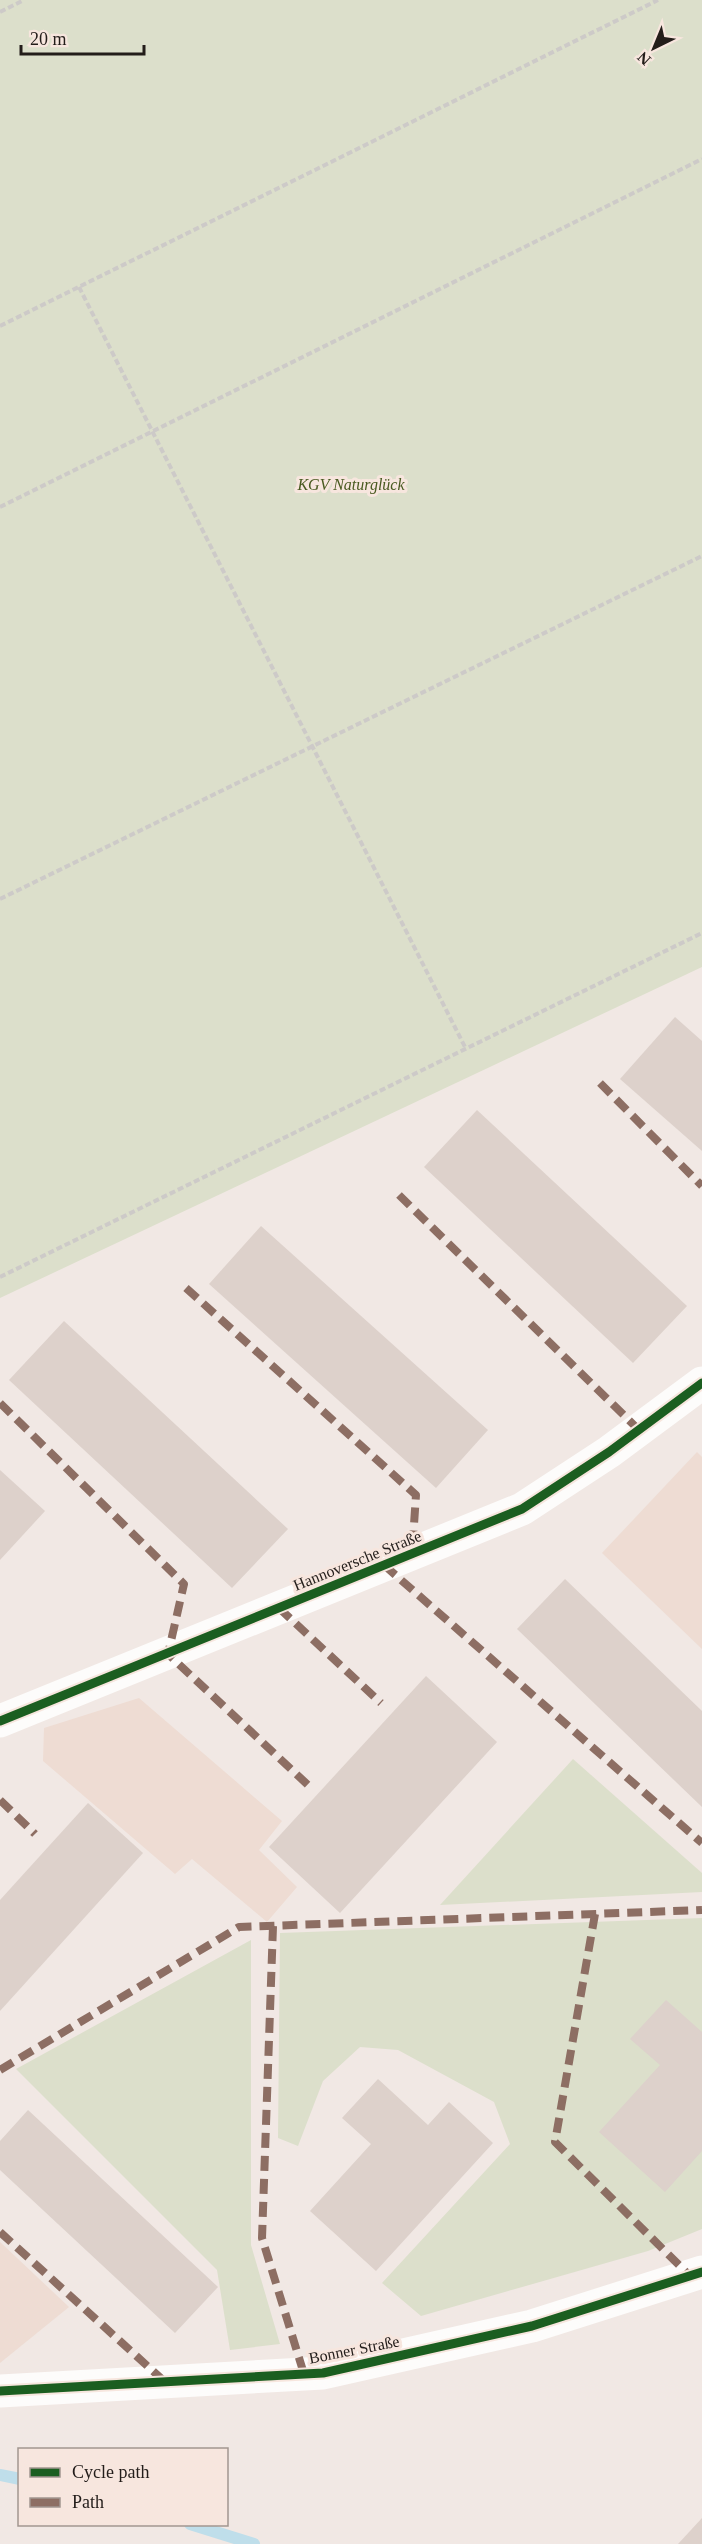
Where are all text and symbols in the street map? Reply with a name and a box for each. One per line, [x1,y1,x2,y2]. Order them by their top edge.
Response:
scale bar [21,18,144,56]
north arrow [624,18,684,78]
text: 20 m [30,29,67,49]
text: N [634,48,654,69]
park label: KGV Naturglück [296,476,405,494]
street label: Hannoversche Straße [291,1527,424,1594]
street label: Bonner Straße [307,2332,401,2367]
legend [18,2448,228,2526]
text: Cycle path [72,2462,149,2482]
text: Path [72,2492,104,2512]

